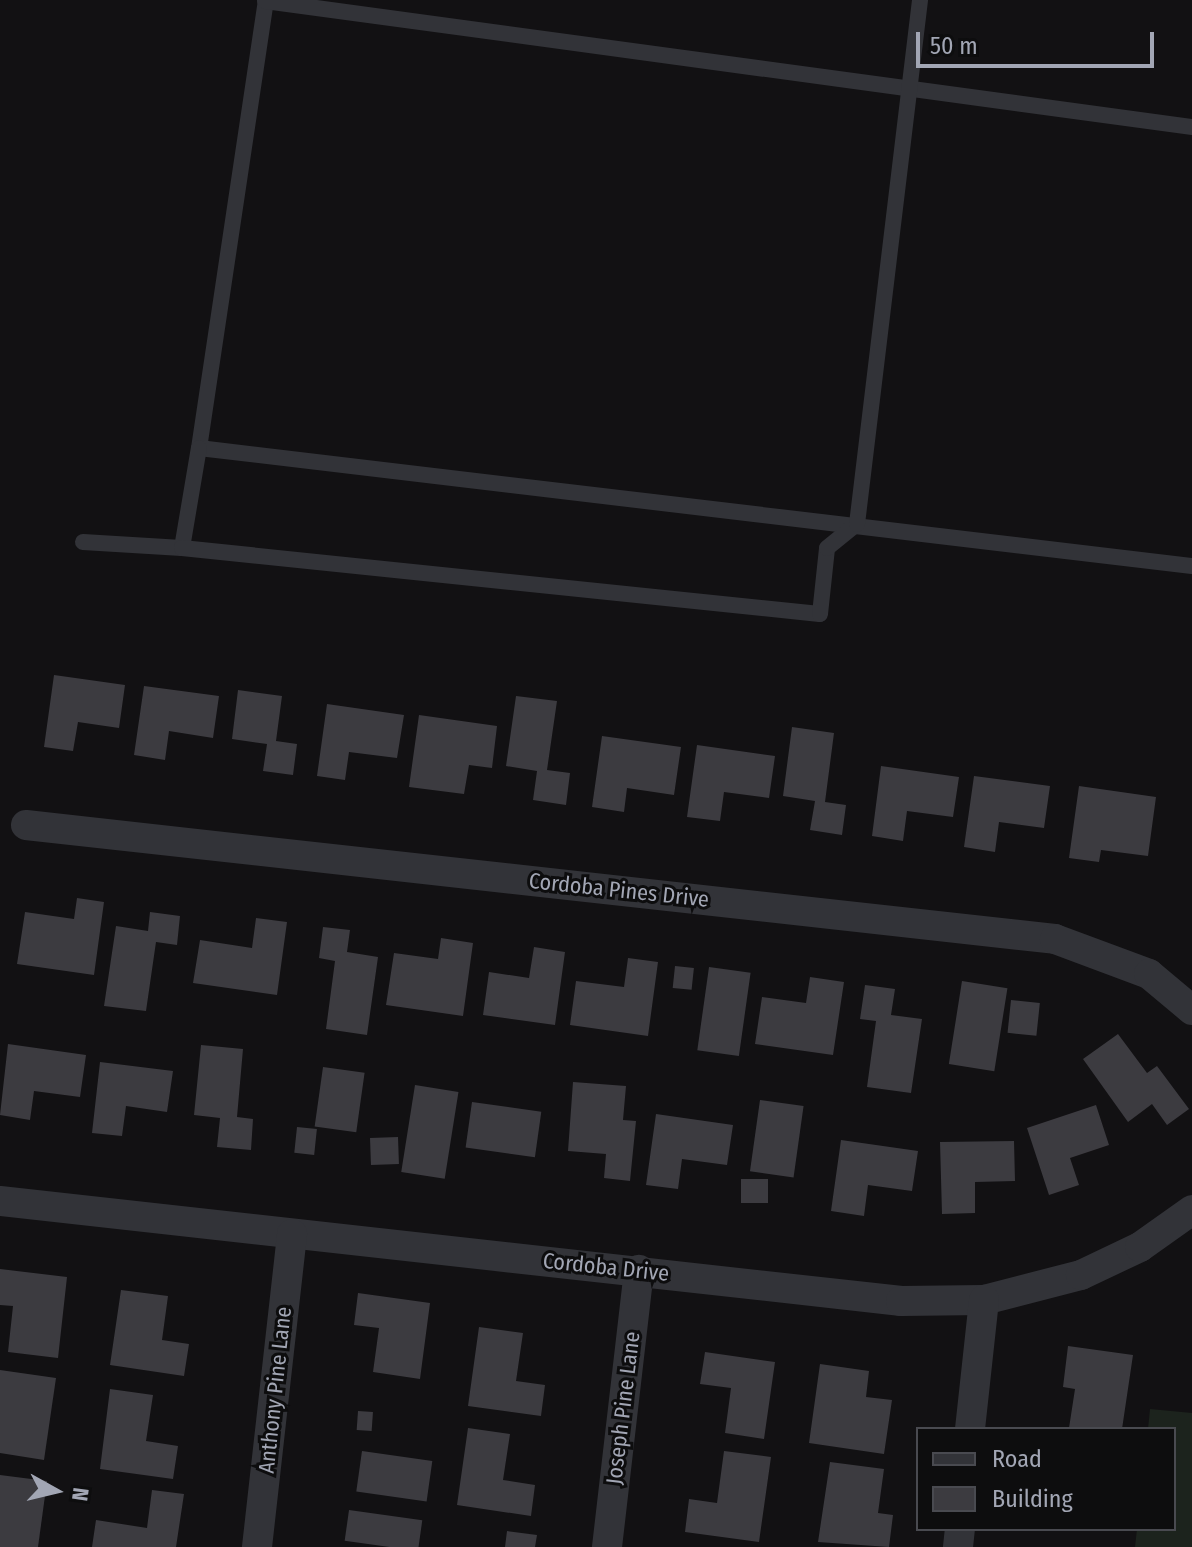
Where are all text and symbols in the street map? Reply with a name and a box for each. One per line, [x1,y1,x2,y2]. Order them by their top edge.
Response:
scale bar [920,16,1158,66]
text: 50 m [930,32,978,60]
street label: Cordoba Pines Drive [528,867,710,913]
street label: Cordoba Drive [542,1247,670,1287]
street label: Anthony Pine Lane [253,1305,297,1475]
street label: Joseph Pine Lane [601,1330,645,1486]
legend [916,1427,1176,1531]
text: Road [992,1445,1042,1473]
north arrow [16,1451,96,1531]
text: Building [992,1485,1073,1513]
text: N [66,1486,95,1503]

